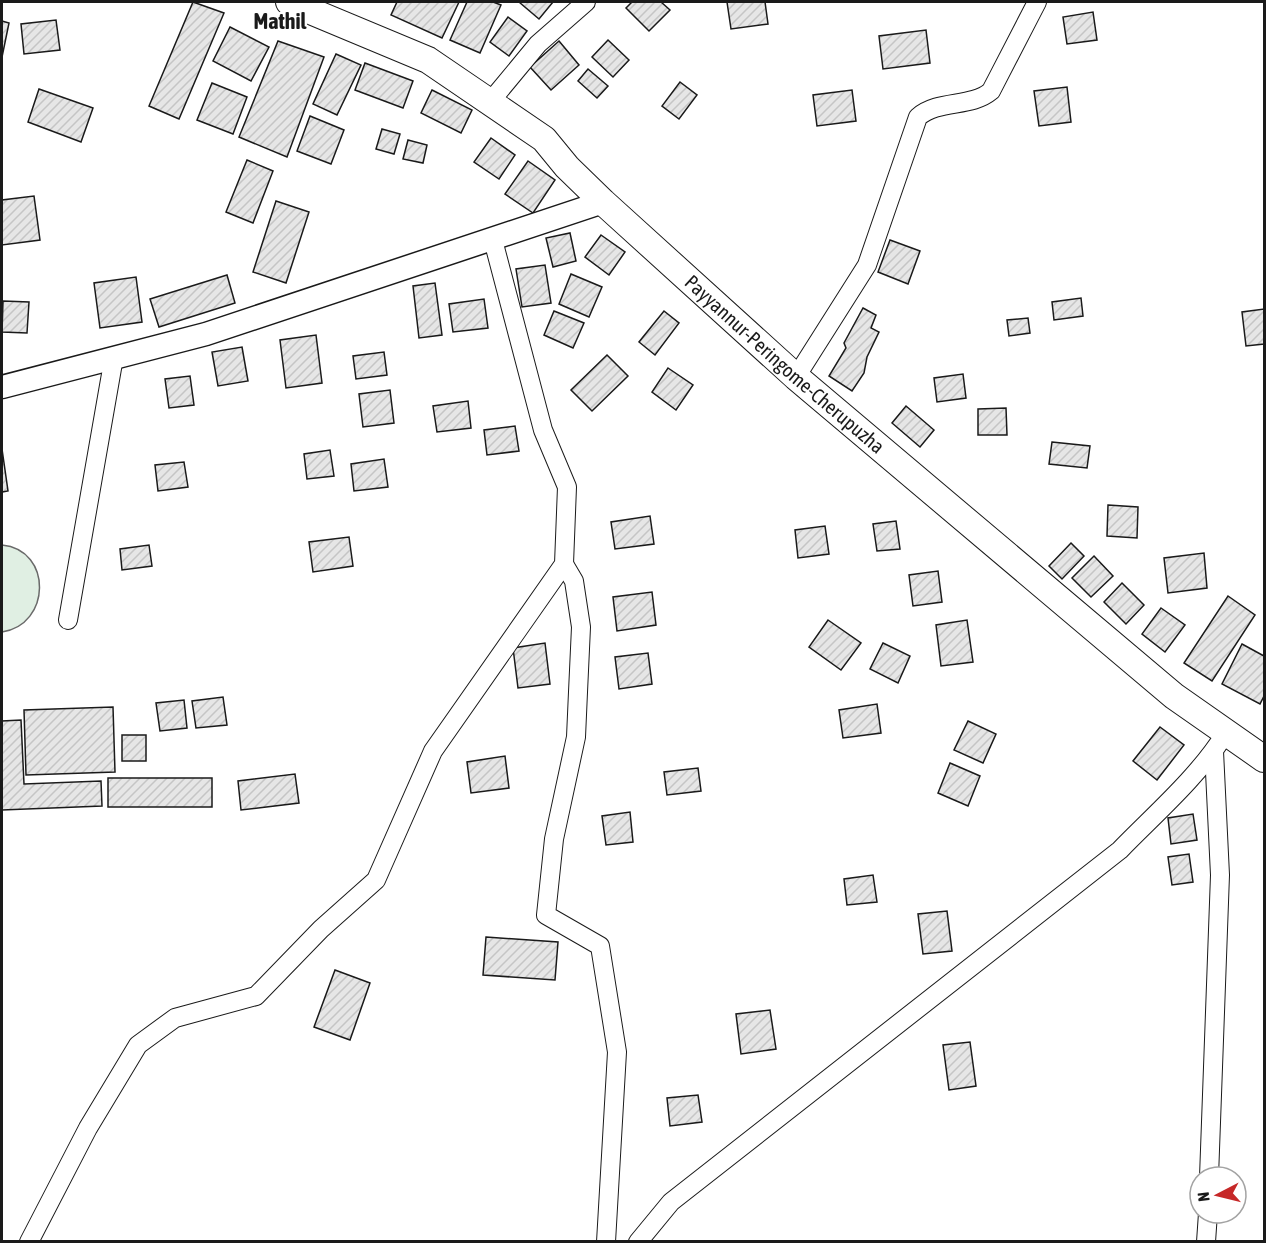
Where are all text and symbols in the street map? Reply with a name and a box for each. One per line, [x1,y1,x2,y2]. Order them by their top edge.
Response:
district label: Mathil [254,8,308,34]
street label: Payyannur-Peringome-Cherupuzha [680,270,889,458]
north arrow [1188,1165,1248,1225]
text: N [1194,1191,1213,1203]

